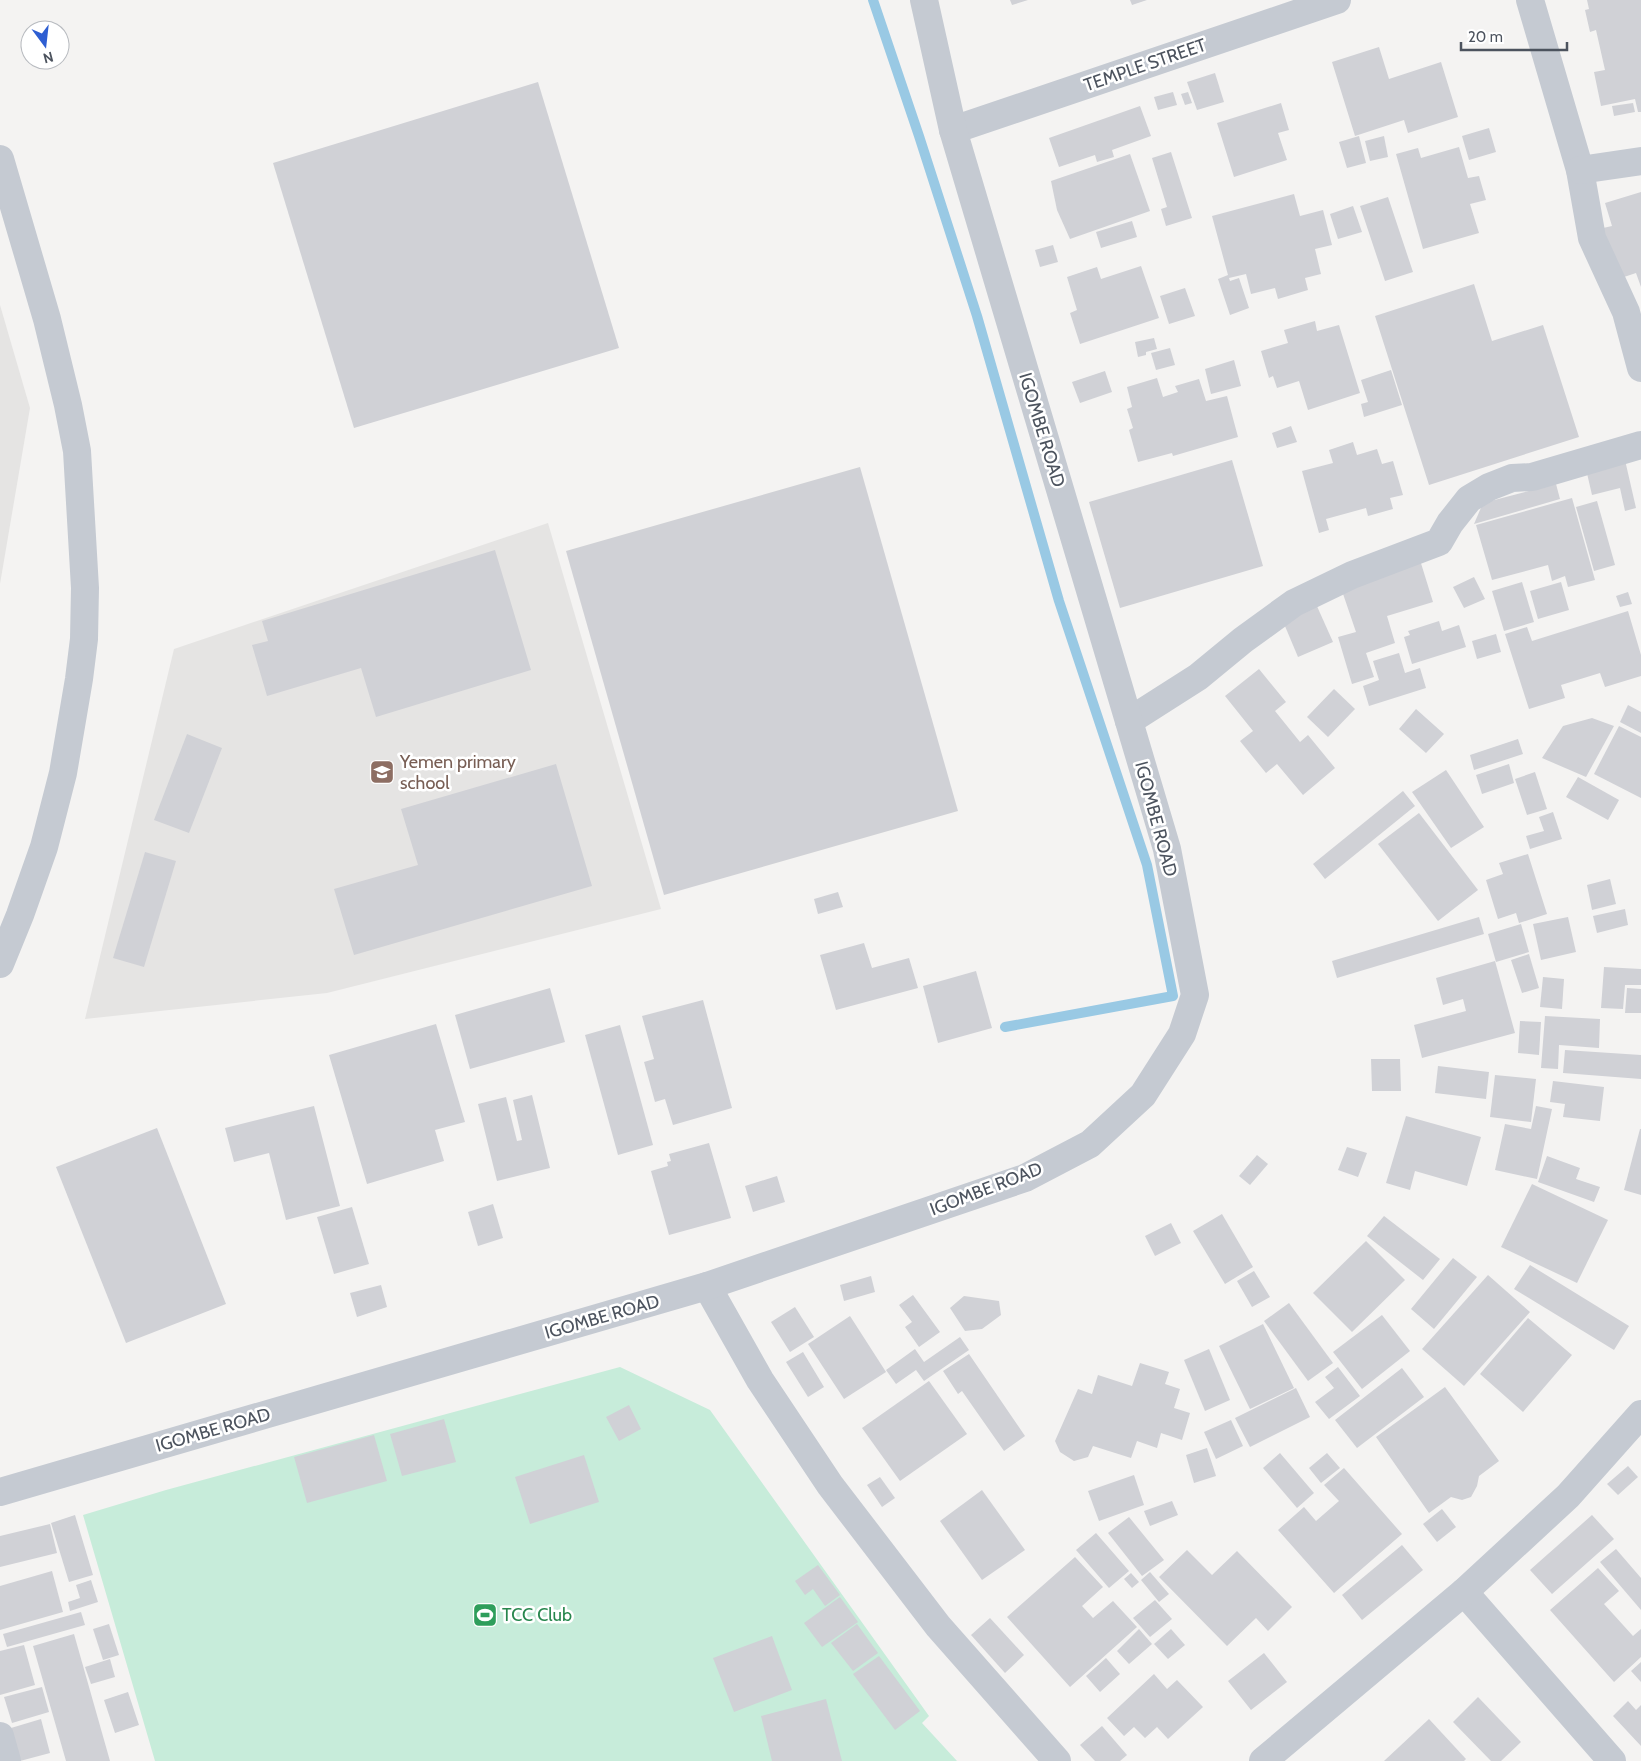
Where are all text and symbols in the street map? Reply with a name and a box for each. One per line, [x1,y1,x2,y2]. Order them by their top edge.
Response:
north arrow [20,20,70,70]
scale bar [1461,20,1567,52]
text: 20 m [1468,28,1503,46]
street label: TEMPLE STREET [1081,34,1209,96]
text: N [41,48,55,68]
street label: IGOMBE ROAD [1014,370,1070,490]
place label: Yemen primary school [399,751,516,794]
school or university icon: Yemen primary school [369,759,395,785]
street label: IGOMBE ROAD [1130,759,1182,879]
street label: IGOMBE ROAD [927,1158,1045,1220]
street label: IGOMBE ROAD [542,1290,662,1344]
street label: IGOMBE ROAD [153,1403,273,1457]
sports icon: TCC Club [472,1602,498,1628]
place label: TCC Club [502,1604,572,1626]

